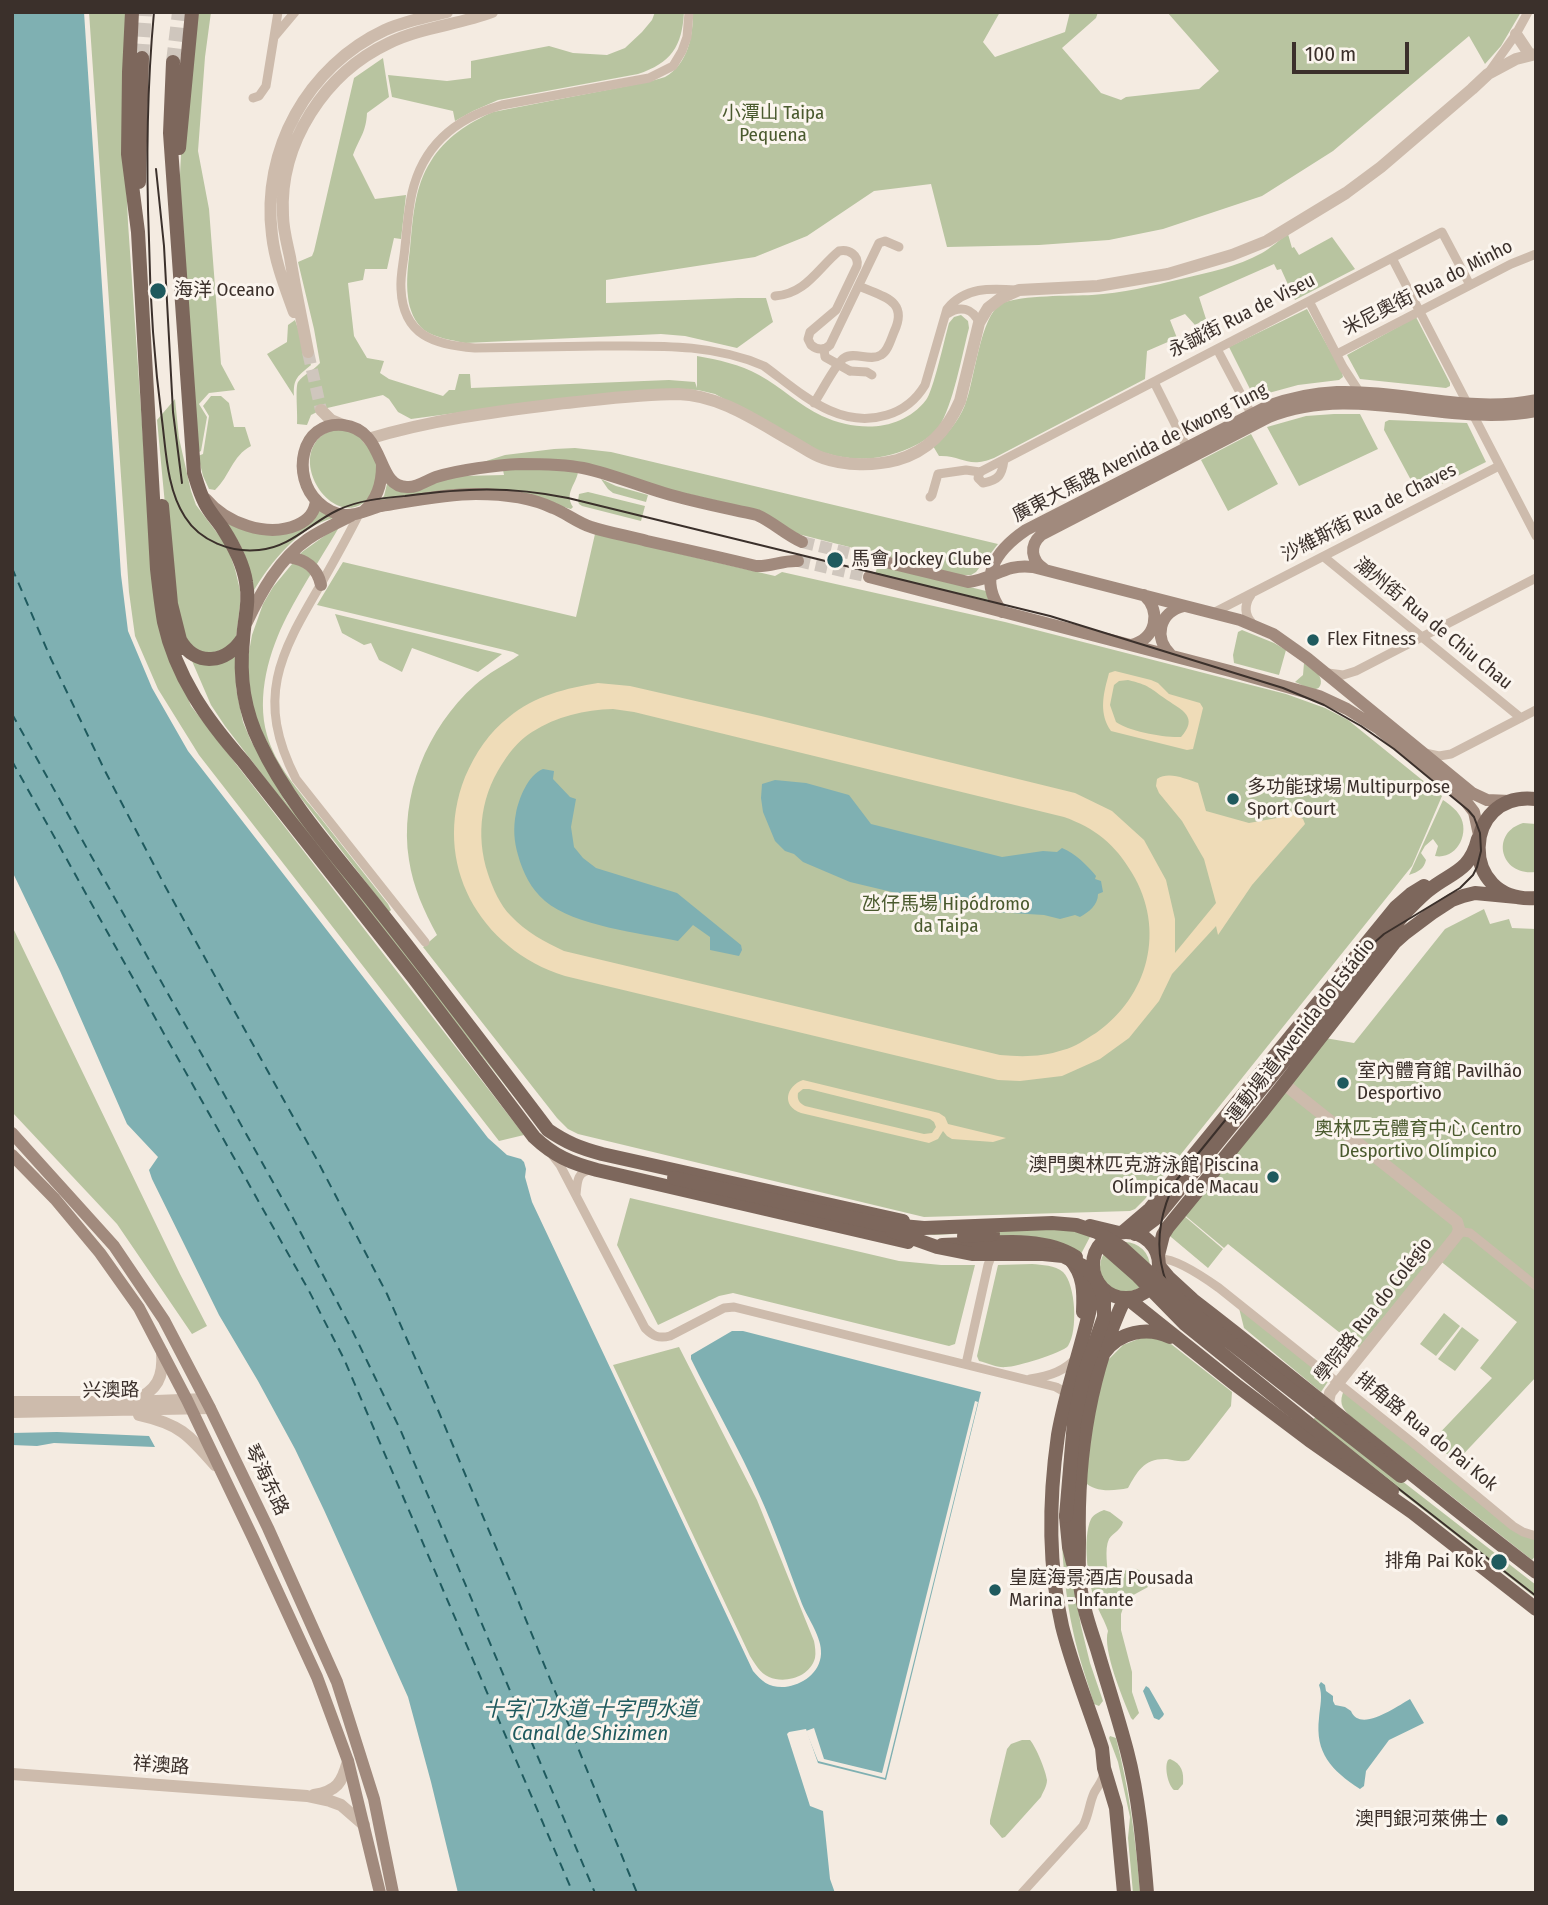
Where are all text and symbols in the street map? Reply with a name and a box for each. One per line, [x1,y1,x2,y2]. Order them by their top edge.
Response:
scale bar [1296,28,1413,72]
text: 100 m [1305,41,1356,67]
park label: 小潭山 Taipa Pequena [722,103,824,147]
street label: 米尼奧街 Rua do Minho [1339,235,1517,341]
street label: 永誠街 Rua de Viseu [1165,269,1319,363]
place label: 海洋 Oceano [174,280,275,302]
marker: 海洋 Oceano [148,281,168,301]
street label: 廣東大馬路 Avenida de Kwong Tung [1009,379,1271,527]
street label: 沙維斯街 Rua de Chaves [1278,459,1460,567]
place label: 馬會 Jockey Clube [851,549,992,571]
marker: 馬會 Jockey Clube [825,550,845,570]
street label: 潮州街 Rua de Chiu Chau [1349,553,1517,695]
place label: Flex Fitness [1327,629,1416,651]
marker: Flex Fitness [1305,632,1321,648]
place label: 多功能球場 Multipurpose Sport Court [1247,777,1450,821]
marker: 多功能球場 Multipurpose Sport Court [1225,791,1241,807]
park label: 氹仔馬場 Hipódromo da Taipa [862,894,1030,938]
street label: 運動場道 Avenida do Estádio [1222,934,1380,1128]
place label: 室內體育館 Pavilhão Desportivo [1357,1061,1522,1105]
marker: 室內體育館 Pavilhão Desportivo [1335,1075,1351,1091]
park label: 奧林匹克體育中心 Centro Desportivo Olímpico [1314,1119,1522,1163]
place label: 澳門奧林匹克游泳館 Piscina Olímpica de Macau [1028,1155,1259,1199]
marker: 澳門奧林匹克游泳館 Piscina Olímpica de Macau [1265,1169,1281,1185]
street label: 學院路 Rua do Colégio [1310,1233,1438,1387]
street label: 排角路 Rua do Pai Kok [1350,1368,1502,1496]
street label: 兴澳路 [82,1379,140,1403]
street label: 琴海东路 [239,1441,293,1519]
place label: 排角 Pai Kok [1384,1551,1483,1573]
marker: 排角 Pai Kok [1489,1552,1509,1572]
place label: 皇庭海景酒店 Pousada Marina - Infante [1009,1568,1194,1612]
marker: 皇庭海景酒店 Pousada Marina - Infante [987,1582,1003,1598]
water label: 十字门水道 十字門水道 Canal de Shizimen [483,1697,697,1747]
street label: 祥澳路 [132,1753,190,1779]
place label: 澳門銀河萊佛士 [1355,1809,1488,1831]
marker: 澳門銀河萊佛士 [1494,1812,1510,1828]

